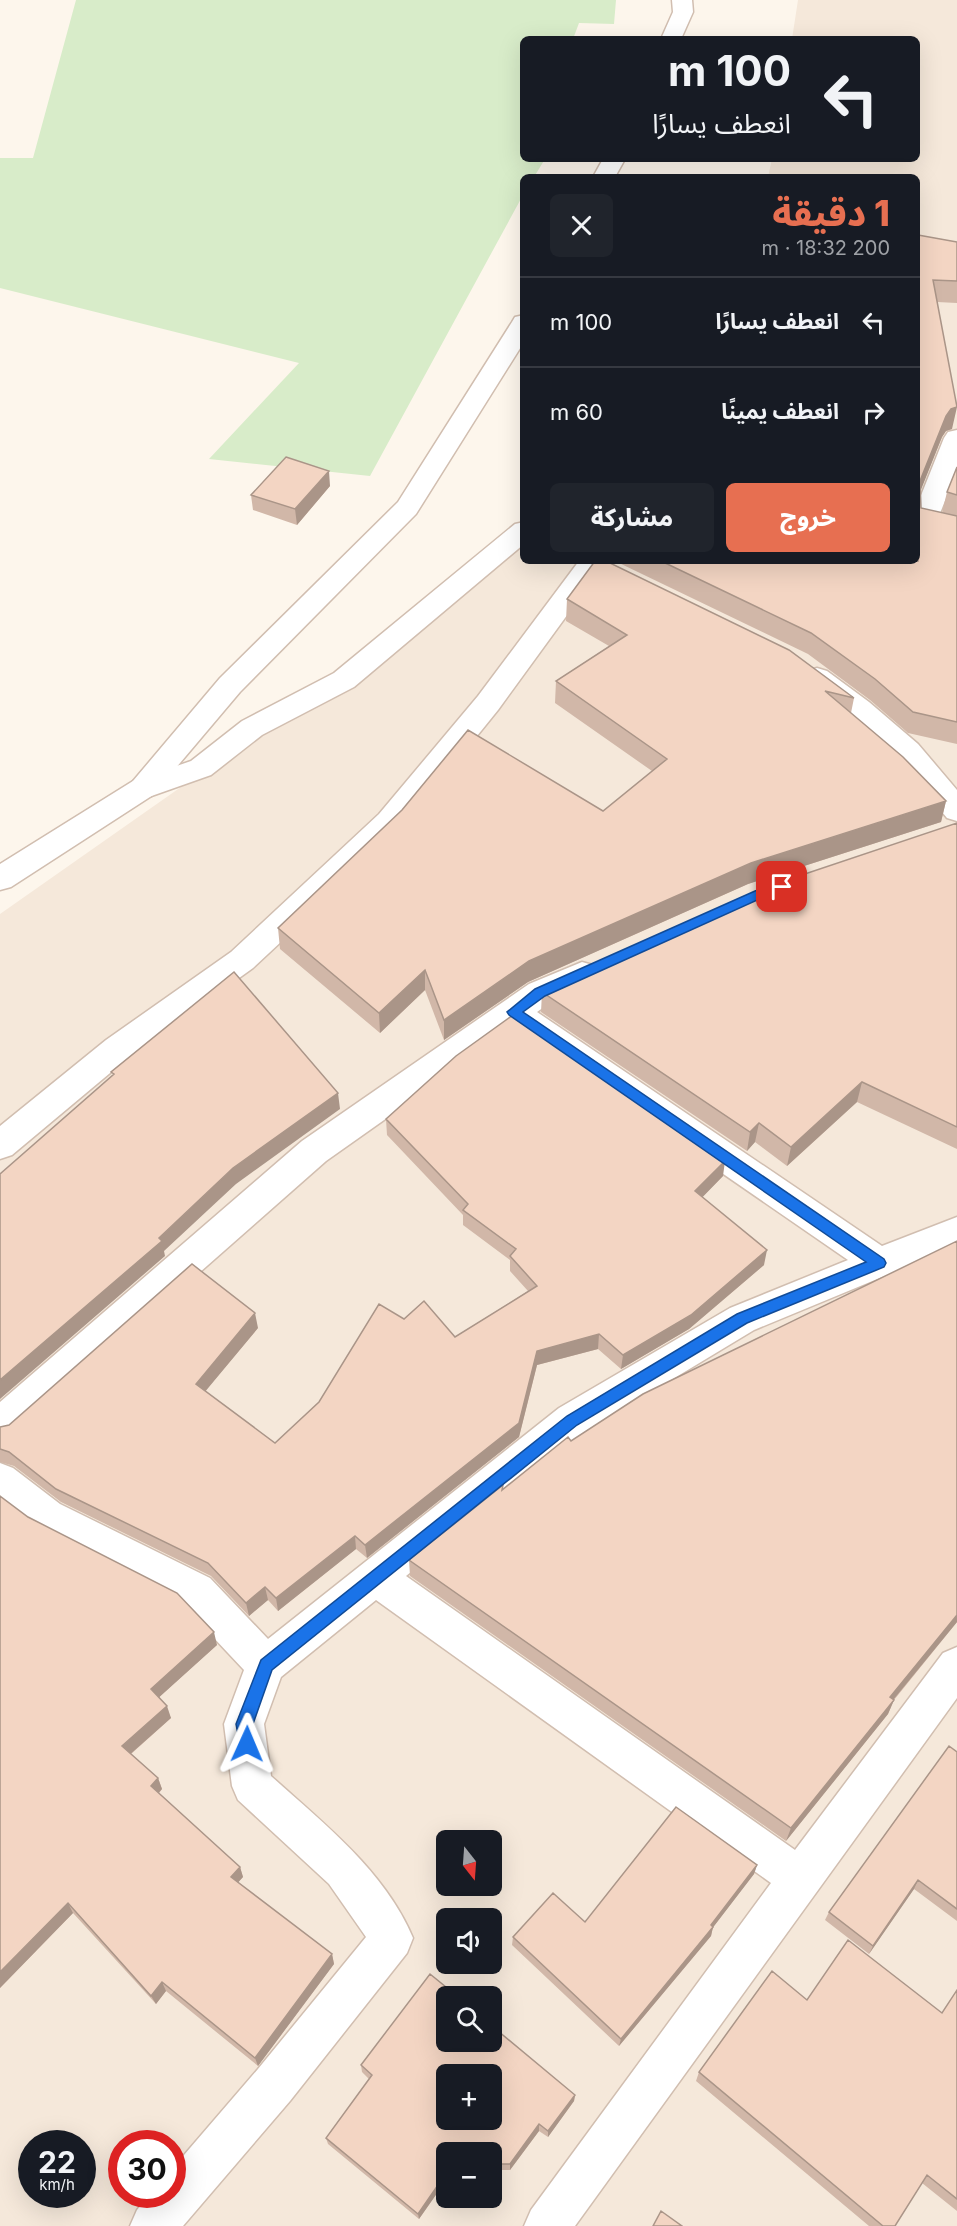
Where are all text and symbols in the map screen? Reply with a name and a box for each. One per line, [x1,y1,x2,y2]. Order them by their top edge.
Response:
text: 100 m [668,45,791,96]
icon: left [812,60,890,138]
text: انعطف يسارًا [652,107,791,140]
text: 1 دقيقة [772,191,890,235]
button: close [550,194,613,257]
text: 200 m · 18:32 [762,236,890,260]
icon: left [857,306,890,339]
text: انعطف يسارًا [716,308,839,334]
text: 100 m [550,309,612,335]
icon: right [857,396,890,429]
text: انعطف يمينًا [721,398,839,424]
text: 60 m [550,399,603,425]
button: مشاركة [550,483,714,552]
button: خروج [726,483,890,552]
pin [756,861,807,912]
icon: arrive [765,870,798,903]
position arrow [215,1712,279,1776]
north arrow [436,1830,502,1896]
map controls [436,1830,502,2208]
button: sound [436,1908,502,1974]
button: search [436,1986,502,2052]
button: + [436,2064,502,2130]
speed limit sign: 30 [108,2130,186,2208]
button: − [436,2142,502,2208]
text: 22 [38,2144,76,2180]
text: km/h [39,2175,75,2194]

